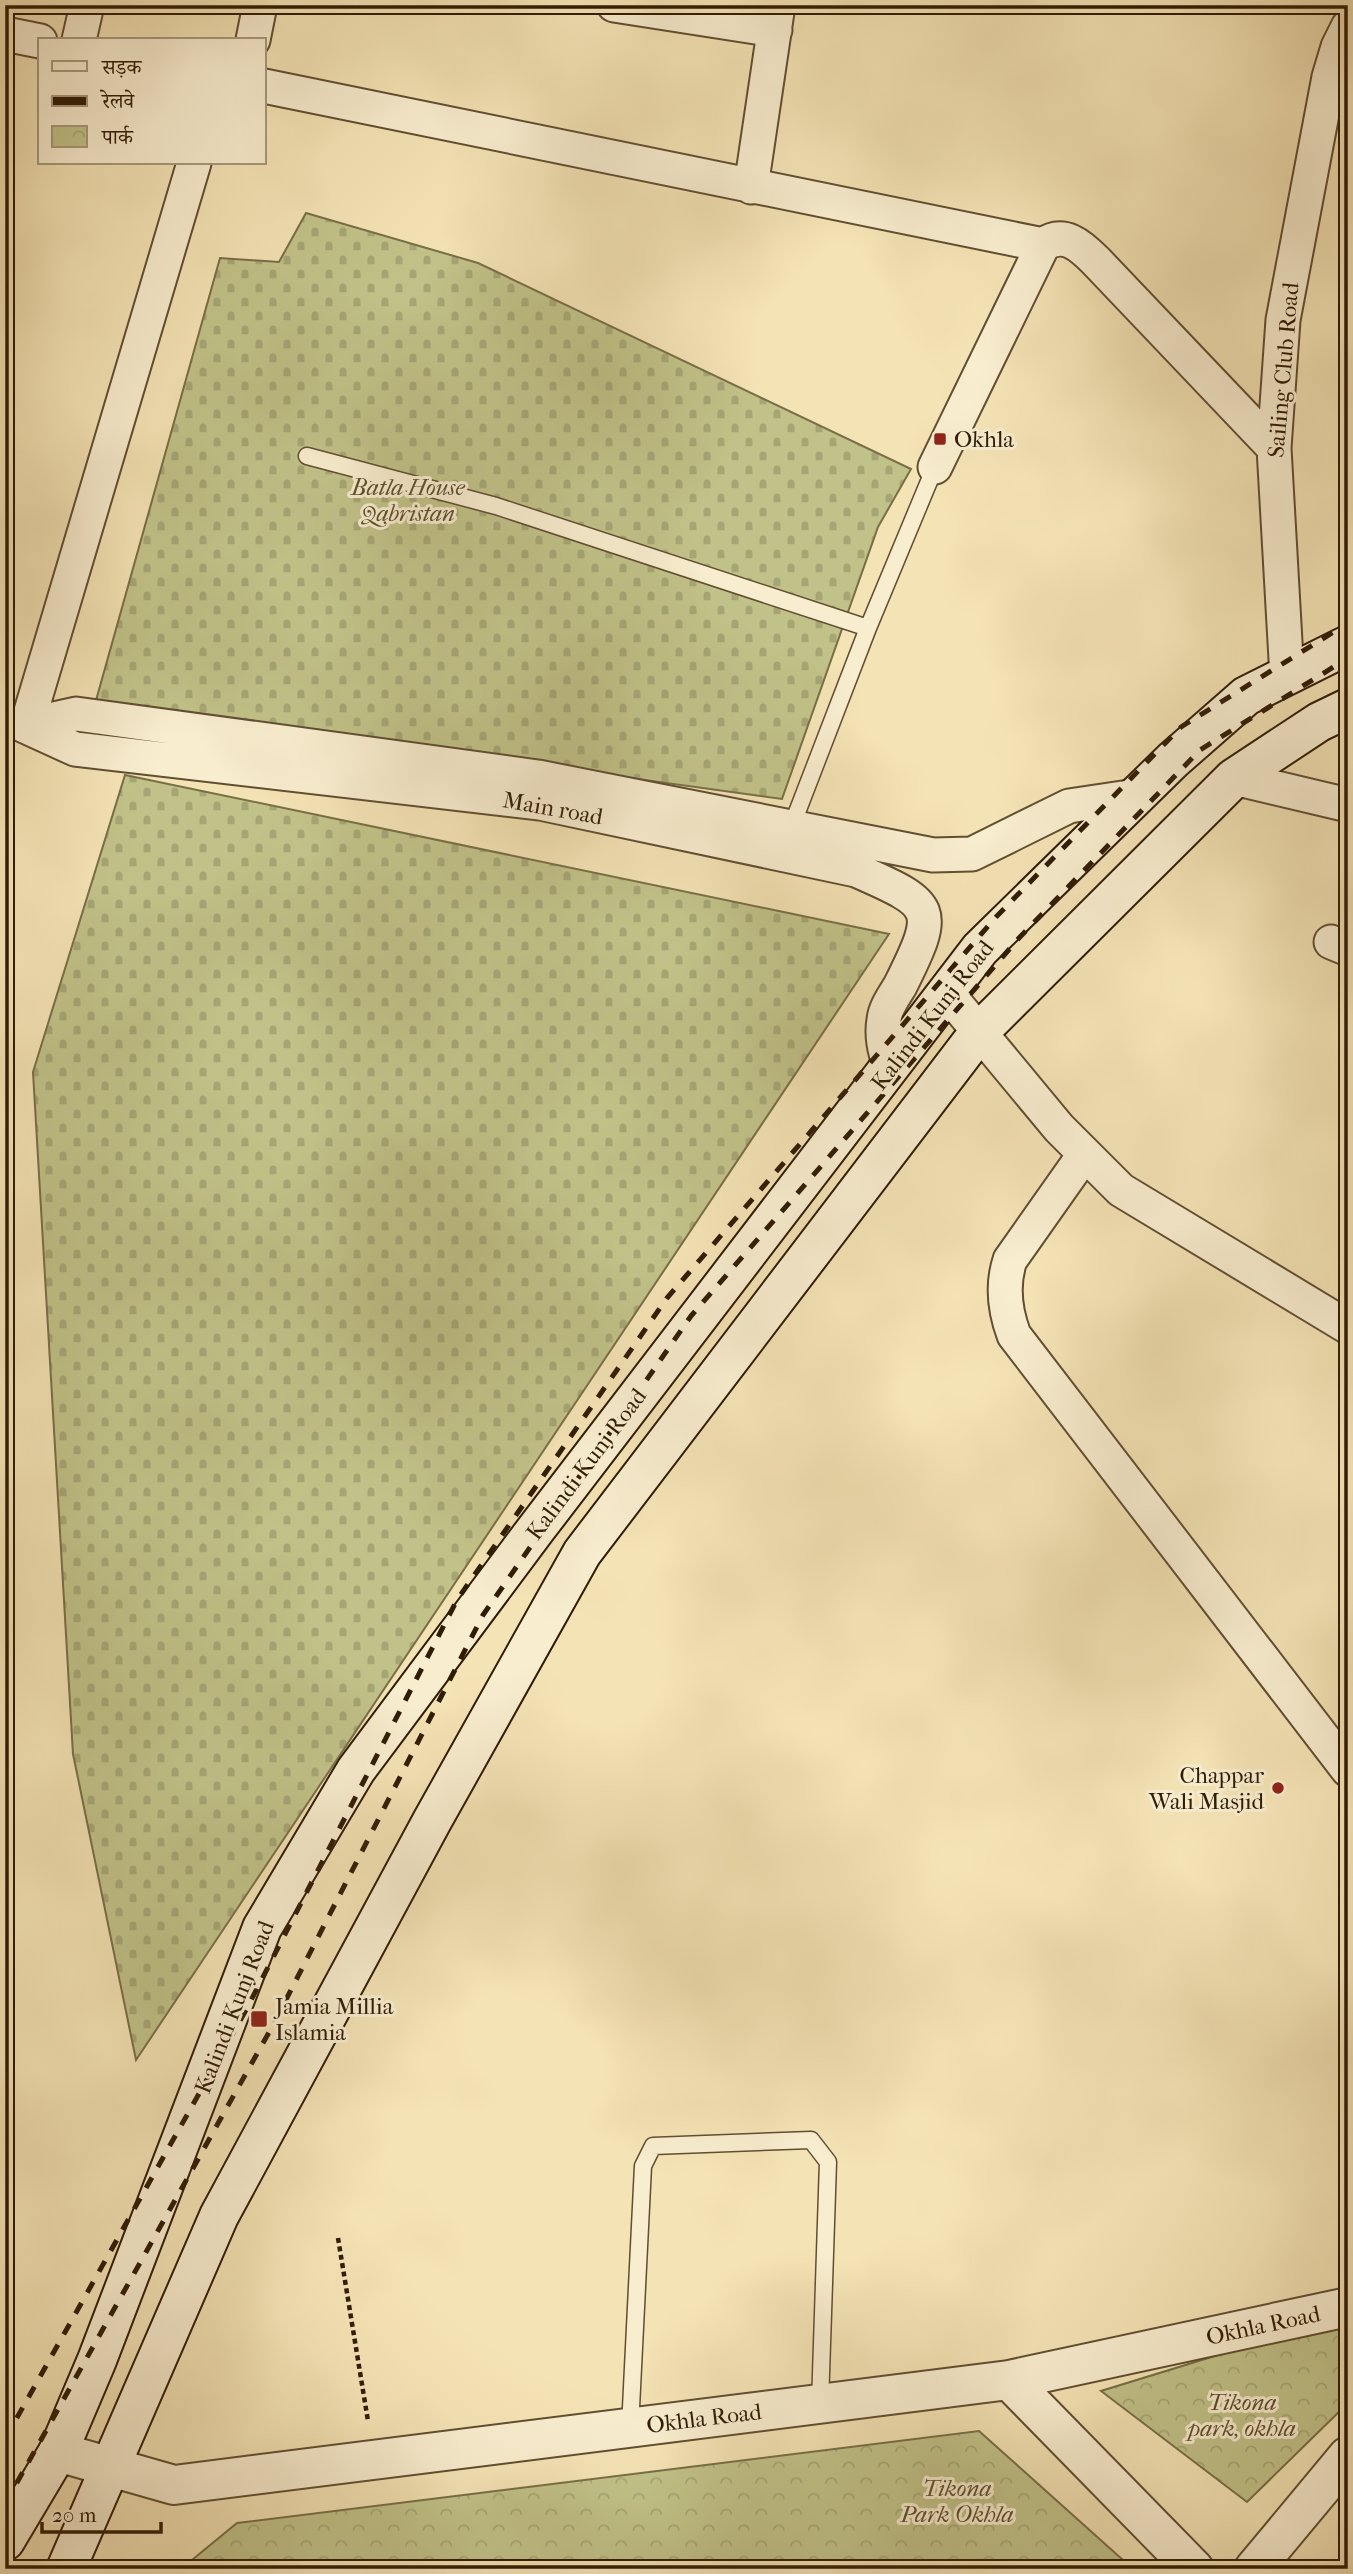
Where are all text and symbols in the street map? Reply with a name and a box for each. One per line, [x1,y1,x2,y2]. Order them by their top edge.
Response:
legend [38,38,266,164]
text: सड़क [101,55,142,79]
text: रेलवे [99,89,136,113]
text: पार्क [101,125,134,149]
street label: Sailing Club Road [1262,281,1305,459]
place label: Okhla [954,426,1014,453]
marker: Okhla [932,431,948,447]
park label: Batla House Qabristan [349,474,465,527]
street label: Main road [501,786,606,831]
street label: Kalindi Kunj Road [865,935,1000,1096]
street label: Kalindi Kunj Road [521,1383,652,1545]
place label: Chappar Wali Masjid [1148,1762,1264,1815]
marker: Chappar Wali Masjid [1270,1780,1286,1796]
street label: Kalindi Kunj Road [189,1917,280,2097]
place label: Jamia Millia Islamia [273,1993,394,2046]
marker: Jamia Millia Islamia [249,2009,269,2029]
street label: Okhla Road [1204,2300,1323,2351]
park label: Tikona park, okhla [1184,2389,1296,2442]
street label: Okhla Road [645,2398,764,2439]
park label: Tikona Park Okhla [900,2475,1013,2528]
scale bar [42,2490,161,2534]
text: 20 m [52,2503,97,2527]

